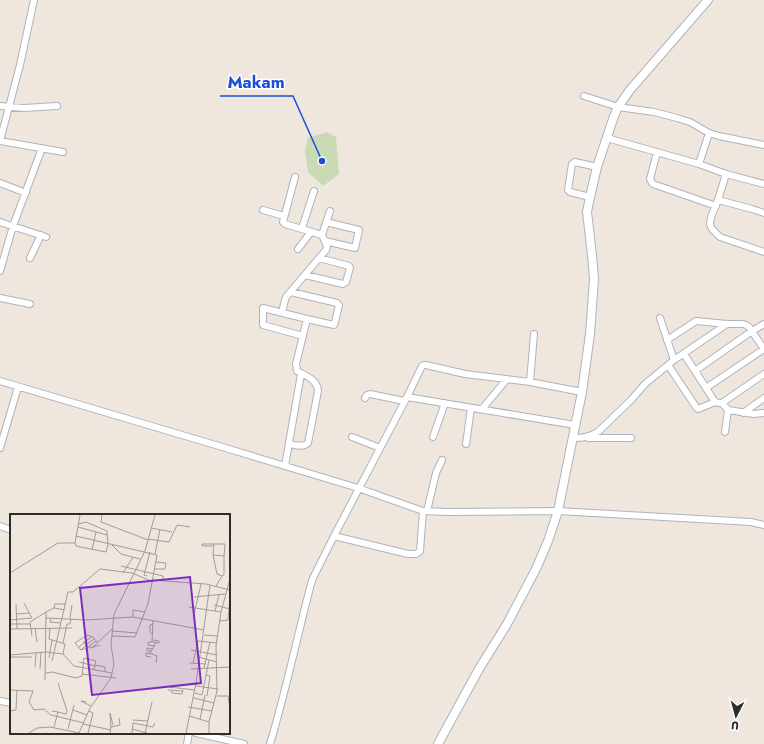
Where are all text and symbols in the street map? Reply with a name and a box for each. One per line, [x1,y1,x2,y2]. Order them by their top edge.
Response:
callout: Makam [220,67,293,96]
text: Makam [227,70,285,94]
inset map [10,514,230,734]
north arrow [716,696,756,736]
text: U [730,718,740,734]

